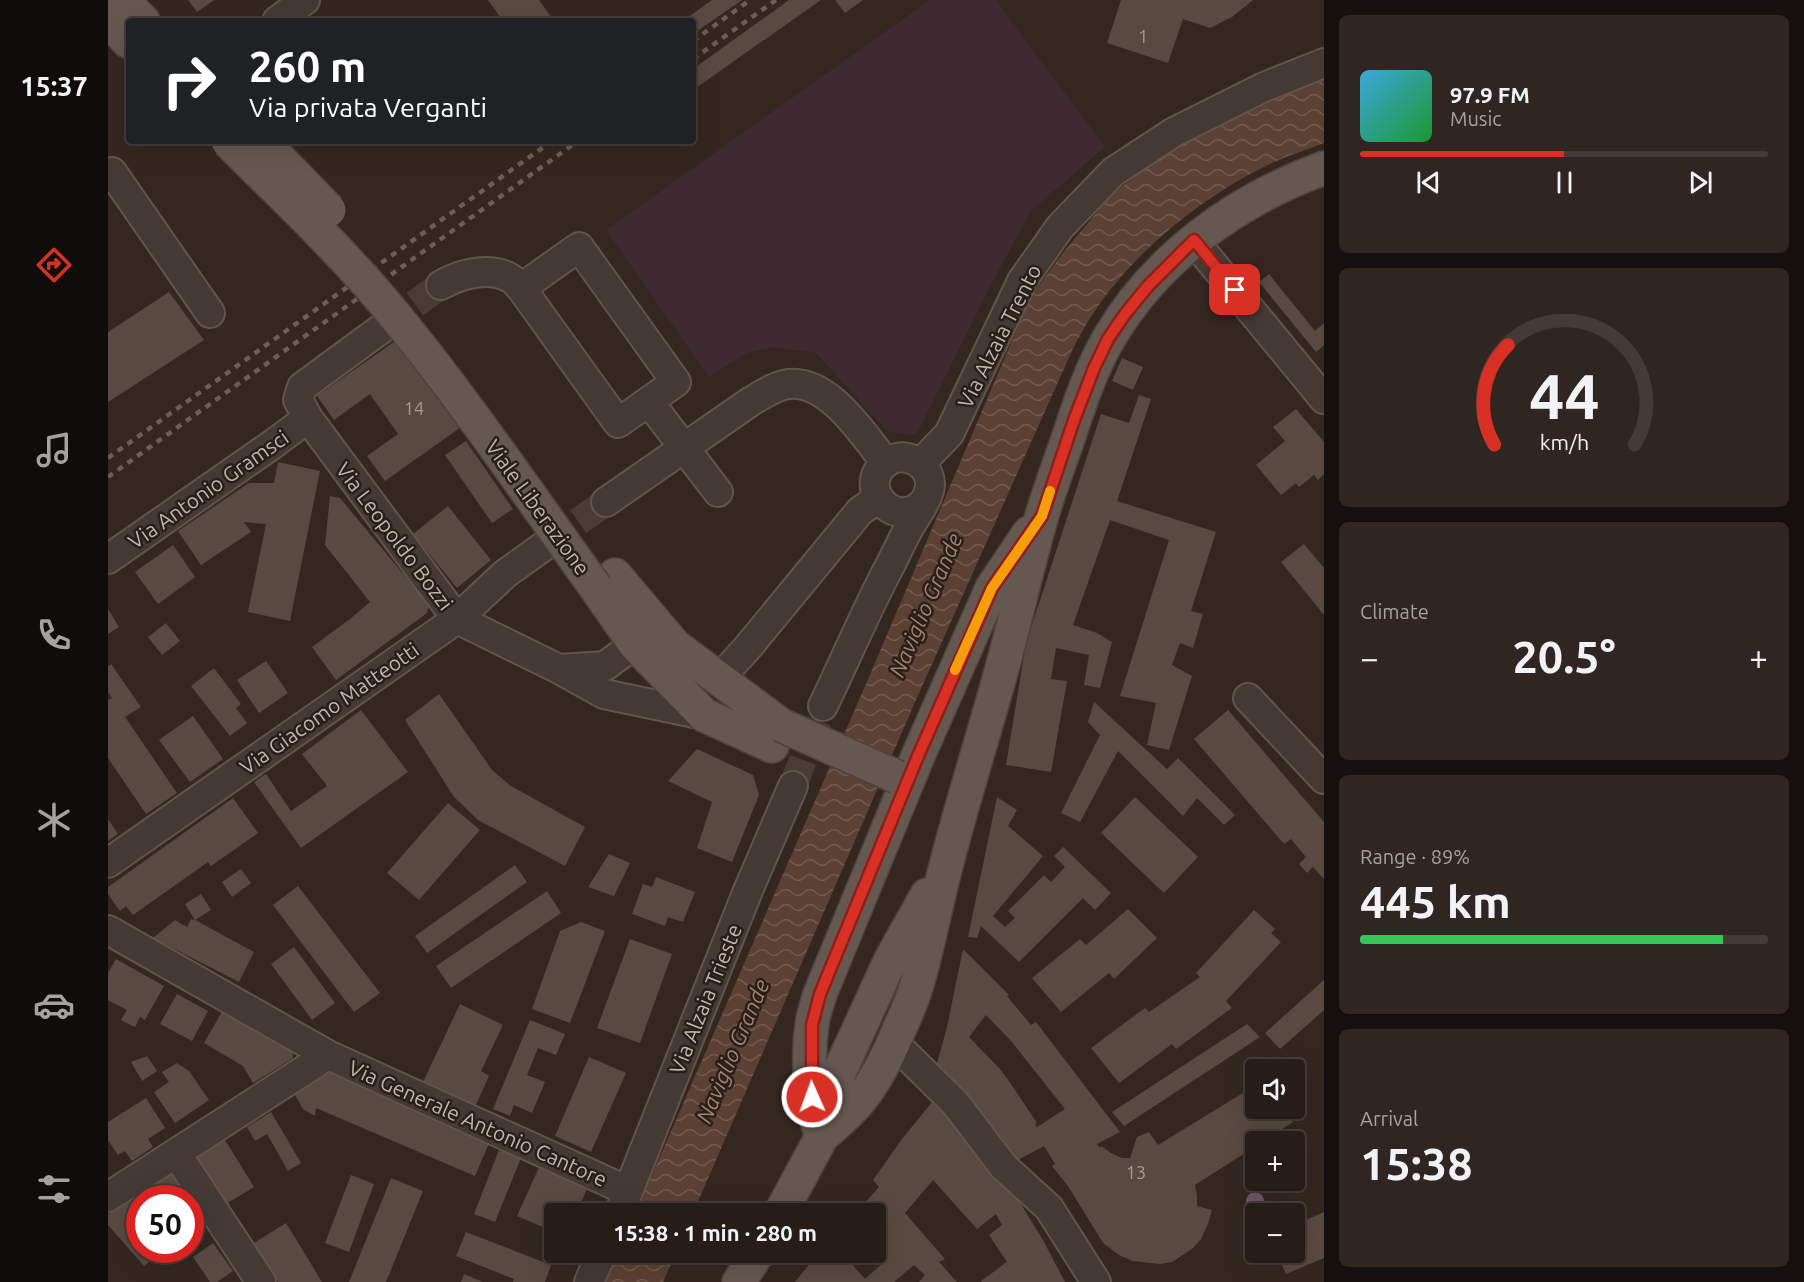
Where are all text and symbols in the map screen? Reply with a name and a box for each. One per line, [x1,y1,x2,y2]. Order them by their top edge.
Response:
house number: 1 [1138,26,1148,46]
icon: right [150,42,228,120]
text: 260 m [249,43,366,90]
text: 15:37 [20,71,88,101]
text: 97.9 FM [1450,82,1530,107]
text: Via privata Verganti [249,92,487,122]
text: Music [1450,107,1502,130]
icon: previous [1412,166,1445,199]
icon: pause [1548,166,1581,199]
icon: next [1684,166,1717,199]
icon: directions [33,244,75,286]
street label: Via Alzaia Trento [952,260,1046,412]
pin [1209,264,1260,315]
icon: arrive [1218,273,1251,306]
text: 44 [1529,361,1599,431]
house number: 14 [404,398,424,418]
street label: Via Antonio Gramsci [123,425,293,553]
icon: music [33,429,75,471]
text: km/h [1539,430,1589,454]
street label: Viale Liberazione [481,435,595,579]
street label: Via Leopoldo Bozzi [332,457,458,615]
water label: Naviglio Grande [883,529,967,681]
text: Climate [1360,600,1429,623]
icon: phone [33,614,75,656]
text: 20.5° [1512,631,1616,682]
street label: Via Giacomo Matteotti [235,637,423,779]
text: − [1360,639,1379,676]
text: + [1749,639,1768,676]
icon: climate [33,799,75,841]
text: Range · 89% [1360,845,1470,868]
text: 445 km [1360,876,1511,927]
street label: Via Alzaia Trieste [664,921,746,1077]
water label: Naviglio Grande [690,975,774,1127]
icon: car [33,984,75,1026]
street label: Via Generale Antonio Cantore [345,1055,611,1191]
map controls [1245,1059,1305,1263]
button: sound [1245,1059,1305,1119]
position arrow [780,1065,844,1129]
text: Arrival [1360,1107,1418,1130]
button: + [1245,1131,1305,1191]
text: 15:38 [1360,1138,1473,1189]
house number: 13 [1126,1162,1146,1182]
icon: filters [33,1168,75,1210]
speed limit sign: 50 [126,1185,204,1263]
button: − [1245,1203,1305,1263]
text: 15:38 · 1 min · 280 m [613,1220,817,1245]

